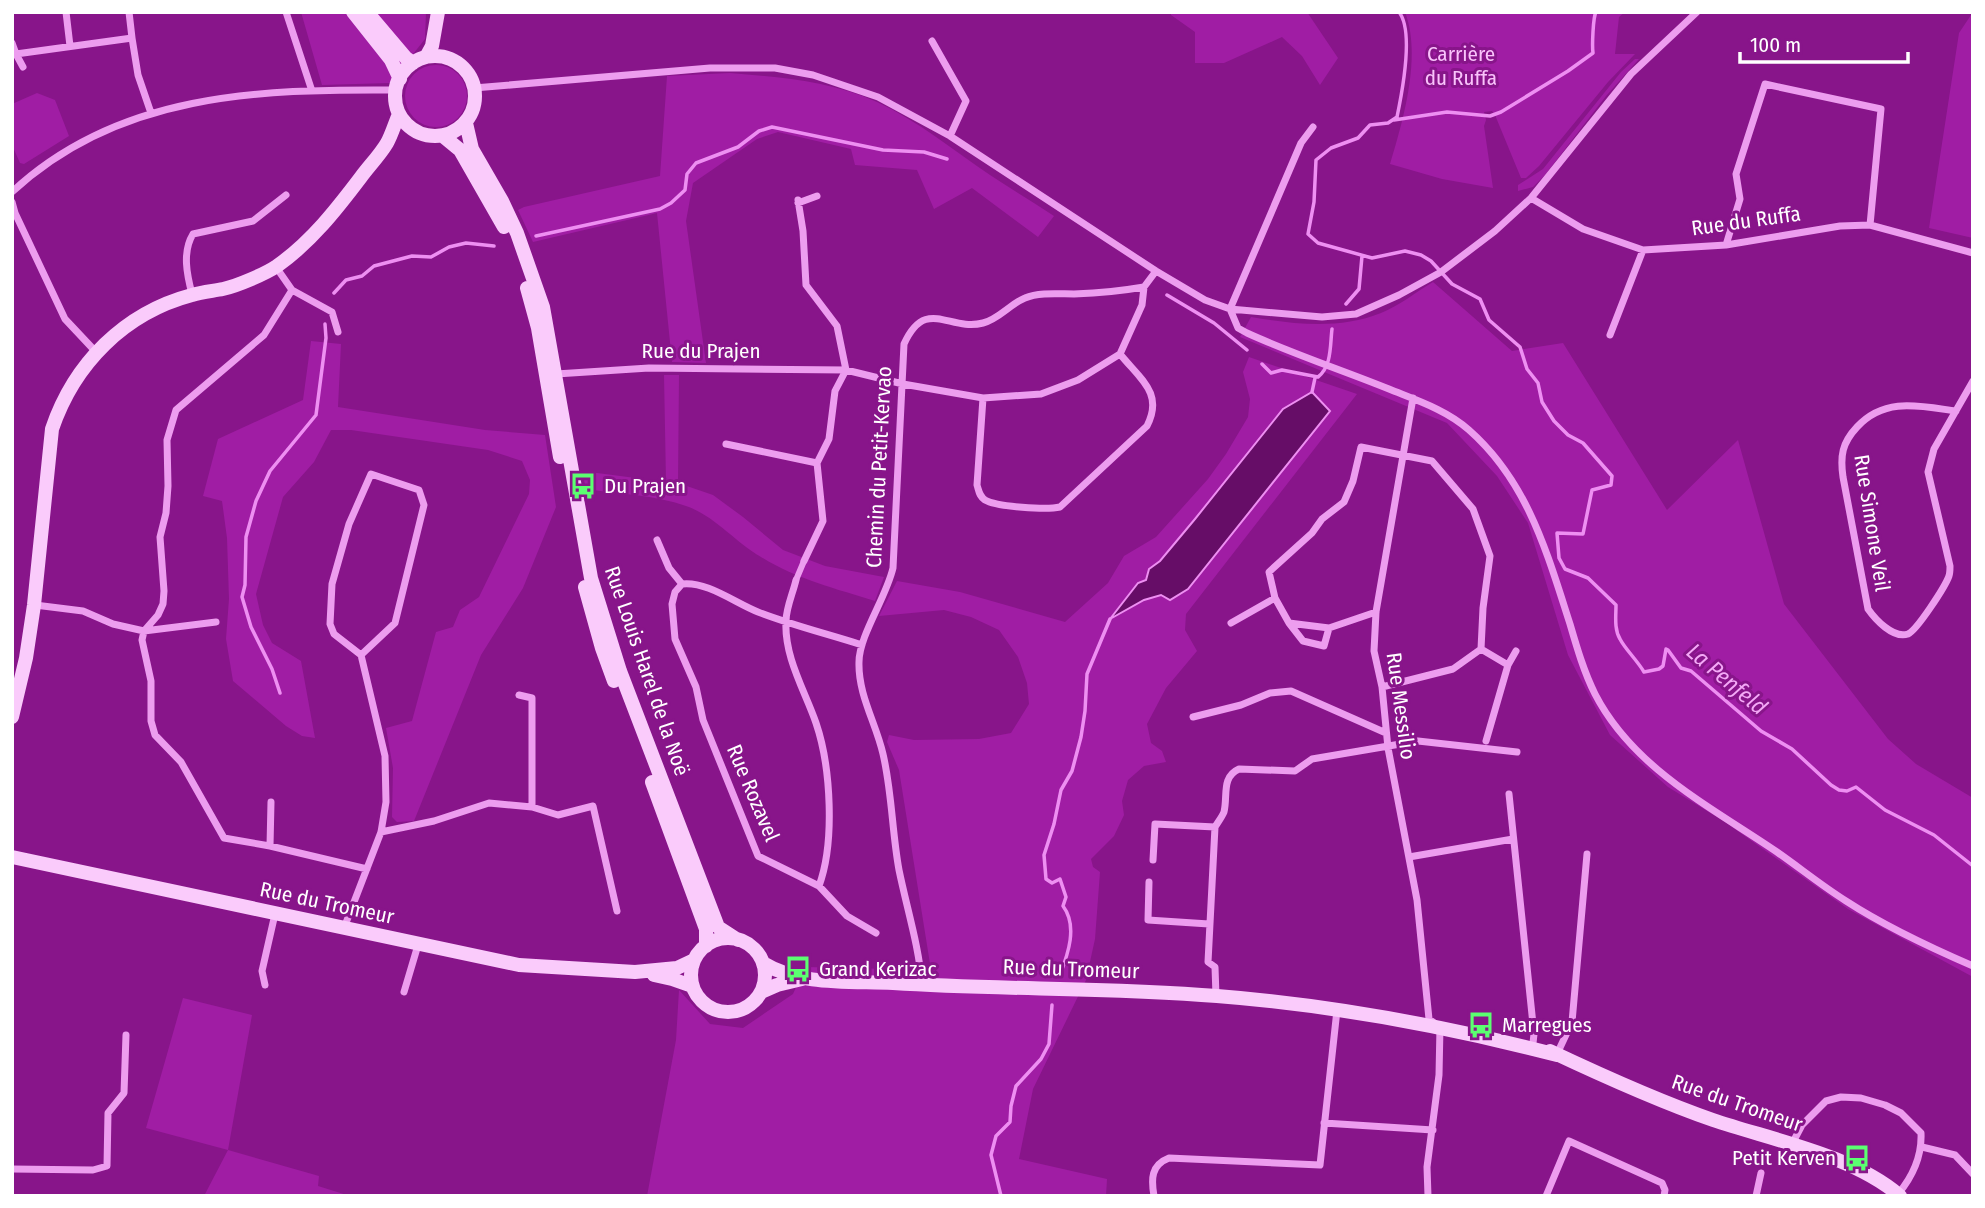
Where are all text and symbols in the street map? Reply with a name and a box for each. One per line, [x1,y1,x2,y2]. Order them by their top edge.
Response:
scale bar [1740,21,1908,65]
text: 100 m [1750,32,1801,58]
park label: Carrière du Ruffa [1425,41,1497,91]
street label: Rue du Ruffa [1690,200,1802,242]
street label: Rue du Prajen [642,338,760,364]
street label: Chemin du Petit-Kervao [861,365,897,569]
street label: Rue Simone Veil [1848,453,1896,594]
bus stop icon: Du Prajen [568,471,598,501]
place label: Du Prajen [604,473,686,499]
street label: Rue Louis Harel de la Noë [599,563,695,779]
water label: La Penfeld [1681,637,1773,721]
street label: Rue Messilio [1381,651,1421,761]
street label: Rue Rozavel [721,741,785,846]
street label: Rue du Tromeur [257,876,397,930]
bus stop icon: Grand Kerizac [783,954,813,984]
street label: Rue du Tromeur [1002,954,1140,984]
place label: Grand Kerizac [819,956,936,982]
bus stop icon: Marregues [1466,1010,1496,1040]
place label: Marregues [1502,1012,1592,1038]
street label: Rue du Tromeur [1668,1068,1806,1138]
bus stop icon: Petit Kerven [1842,1143,1872,1173]
place label: Petit Kerven [1732,1145,1836,1171]

